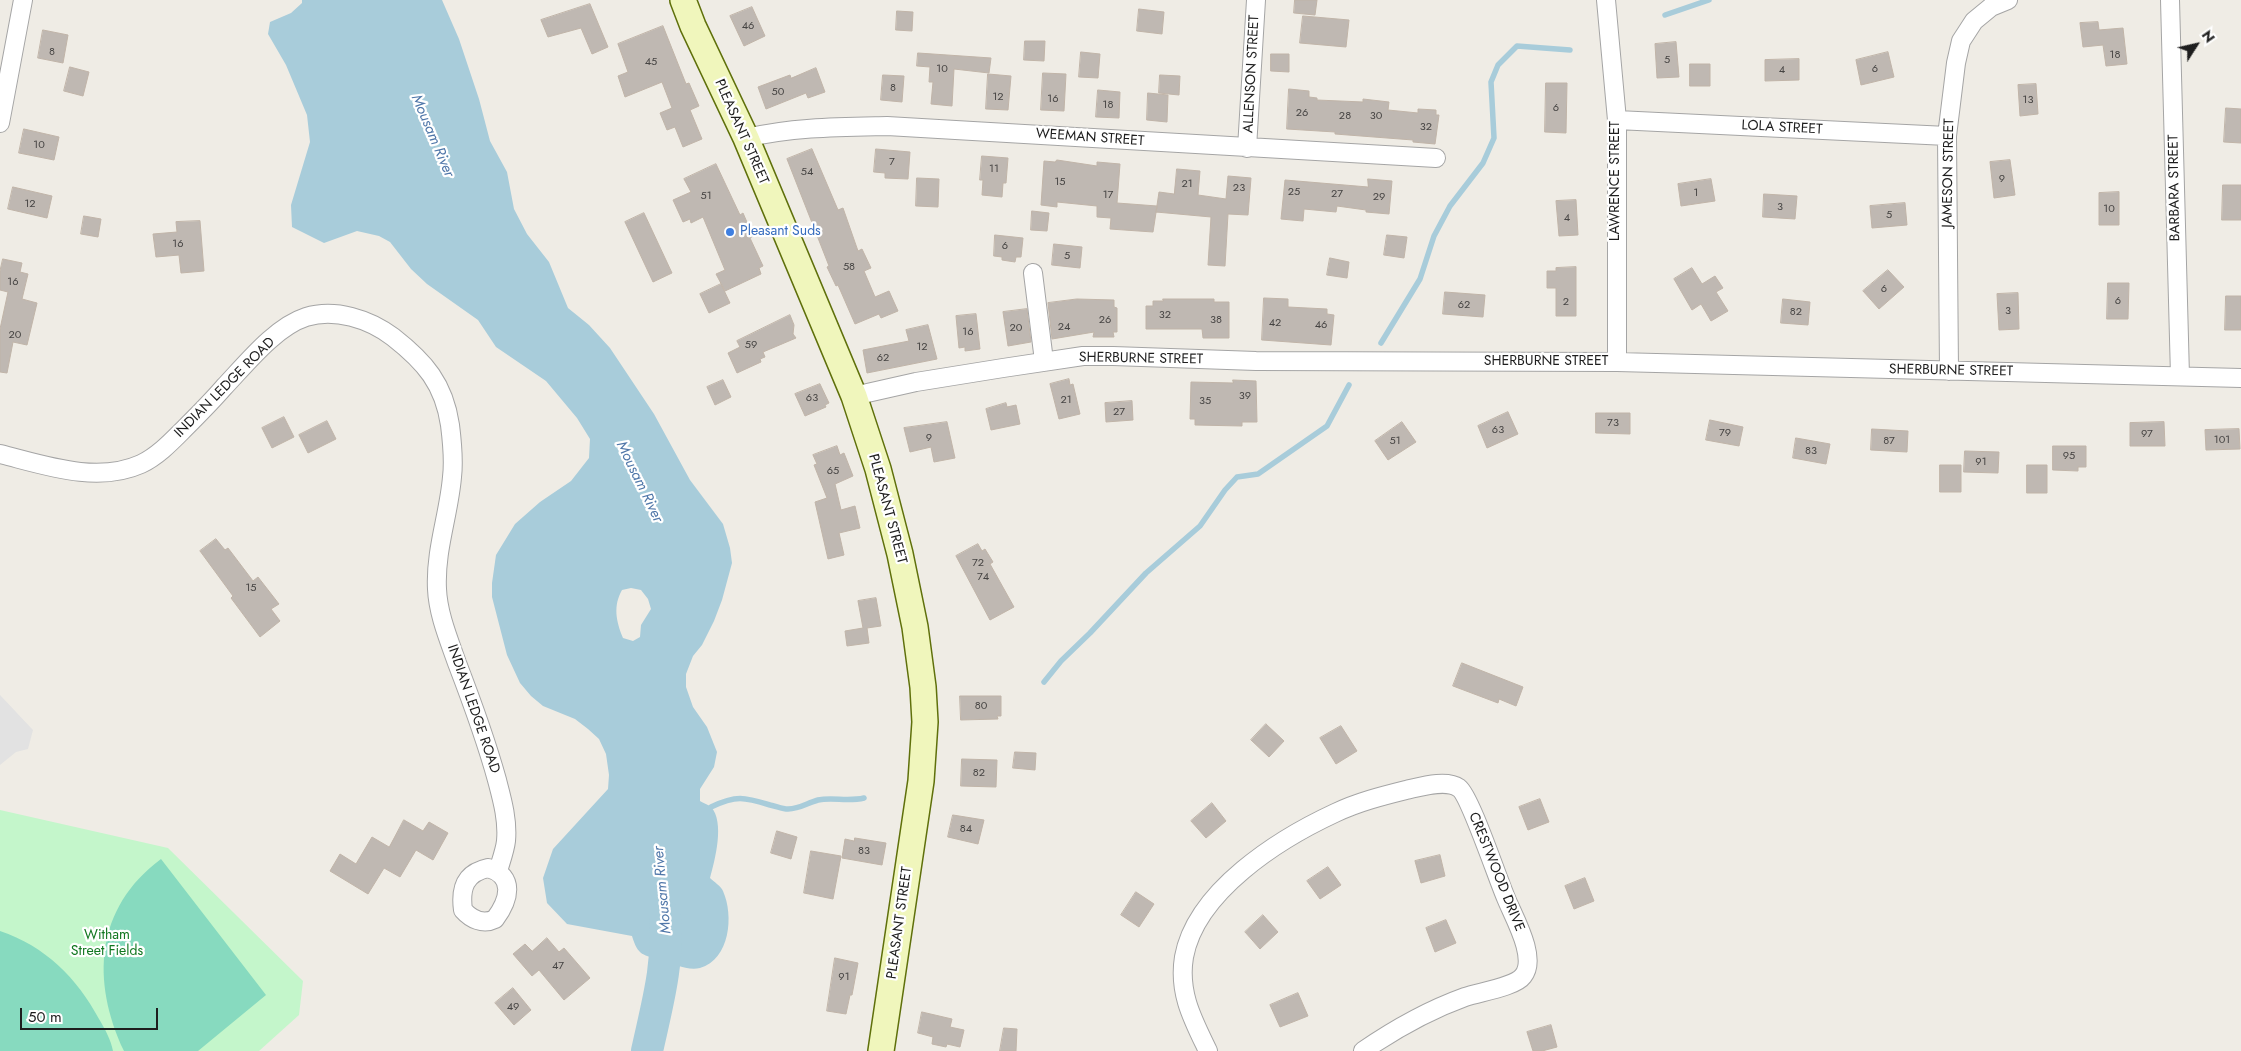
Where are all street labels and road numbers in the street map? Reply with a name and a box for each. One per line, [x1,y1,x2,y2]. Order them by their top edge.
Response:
street label: ALLENSON STREET [1241,15,1263,133]
street label: PLEASANT STREET [710,77,772,187]
street label: LOLA STREET [1741,117,1823,139]
street label: JAMESON STREET [1940,118,1958,228]
street label: LAWRENCE STREET [1608,121,1624,241]
street label: WEEMAN STREET [1035,126,1145,150]
street label: BARBARA STREET [2166,134,2184,242]
street label: INDIAN LEDGE ROAD [171,334,279,442]
street label: SHERBURNE STREET [1079,350,1203,368]
street label: SHERBURNE STREET [1484,354,1608,370]
street label: SHERBURNE STREET [1889,362,2013,380]
street label: PLEASANT STREET [864,452,910,566]
street label: INDIAN LEDGE ROAD [443,642,503,776]
street label: CRESTWOOD DRIVE [1464,810,1528,934]
street label: PLEASANT STREET [884,866,916,980]

